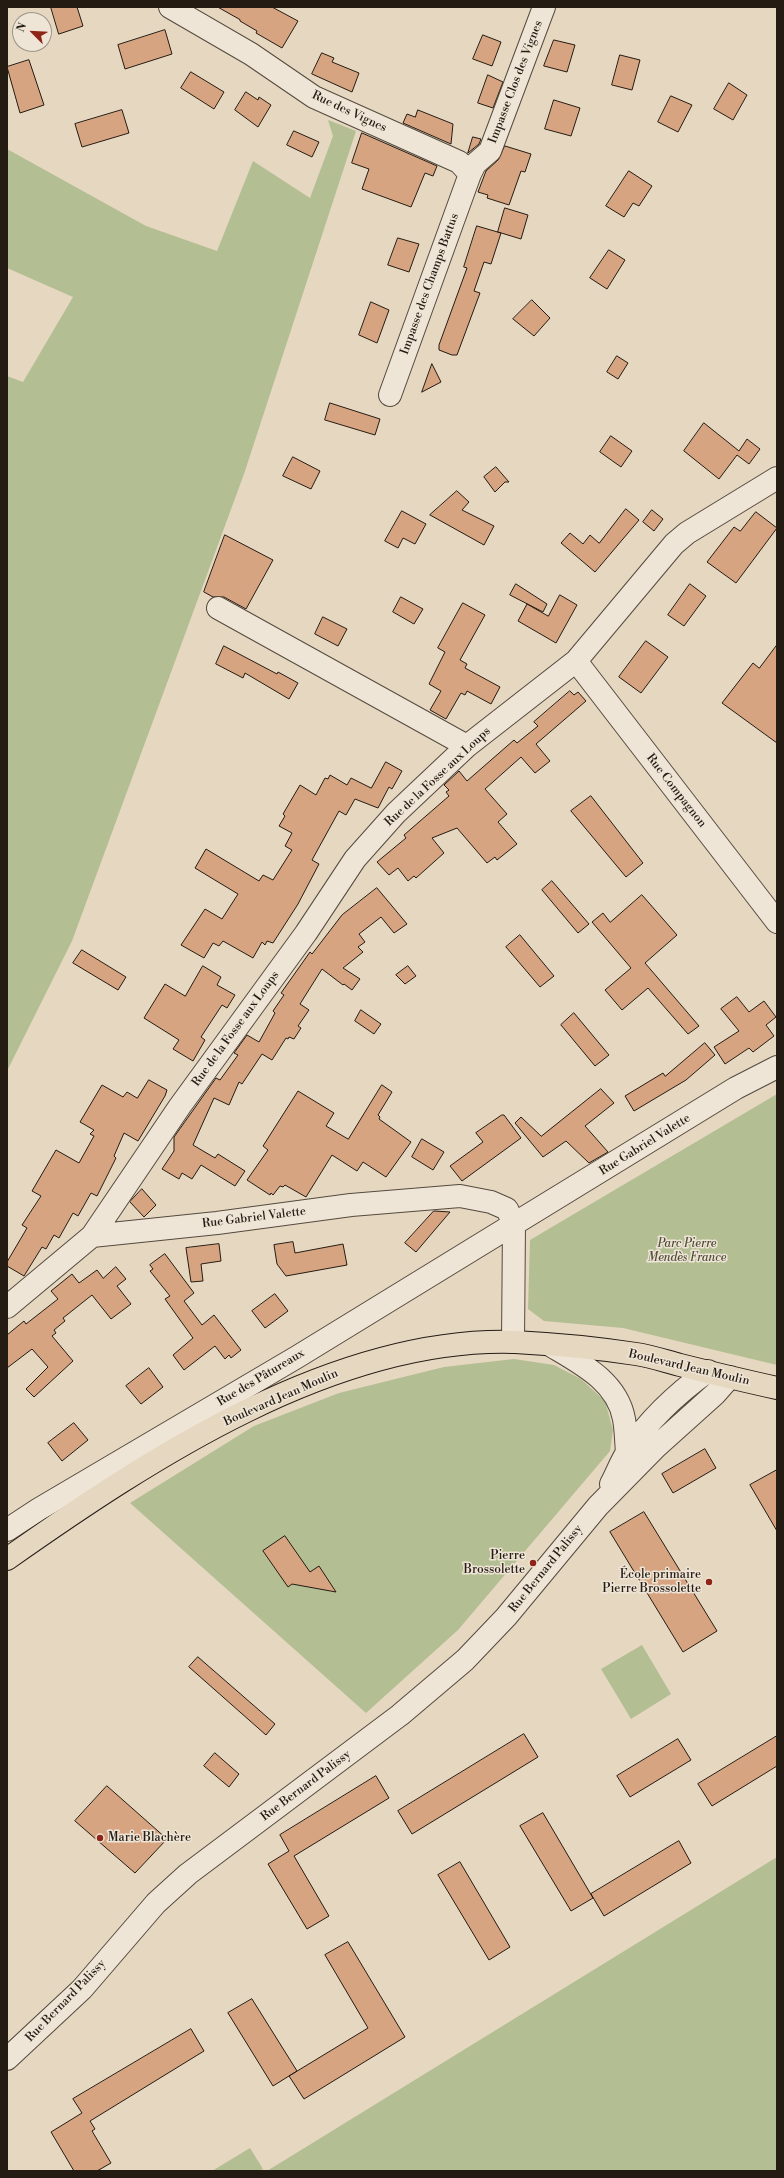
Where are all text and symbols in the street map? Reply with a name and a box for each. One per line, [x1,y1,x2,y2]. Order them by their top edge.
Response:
north arrow [12,12,52,52]
street label: Impasse Clos des Vignes [486,19,546,145]
text: N [14,21,30,34]
street label: Rue des Vignes [309,88,389,136]
street label: Impasse des Champs Battus [398,211,462,357]
street label: Rue de la Fosse aux Loups [382,724,494,830]
street label: Rue Compagnon [643,751,709,831]
street label: Rue de la Fosse aux Loups [189,968,283,1090]
street label: Rue Gabriel Valette [597,1111,693,1179]
street label: Rue Gabriel Valette [201,1204,307,1232]
park label: Parc Pierre Mendès France [648,1237,726,1265]
street label: Rue des Pâtureaux [215,1346,307,1410]
street label: Boulevard Jean Moulin [627,1347,751,1389]
street label: Boulevard Jean Moulin [222,1366,340,1430]
street label: Rue Bernard Palissy [506,1522,586,1616]
place label: Pierre Brossolette [463,1549,525,1577]
marker: Pierre Brossolette [528,1558,538,1568]
place label: École primaire Pierre Brossolette [602,1568,701,1596]
marker: École primaire Pierre Brossolette [704,1577,714,1587]
street label: Rue Bernard Palissy [258,1747,354,1825]
place label: Marie Blachère [108,1831,191,1845]
marker: Marie Blachère [95,1833,105,1843]
street label: Rue Bernard Palissy [23,1957,109,2045]

